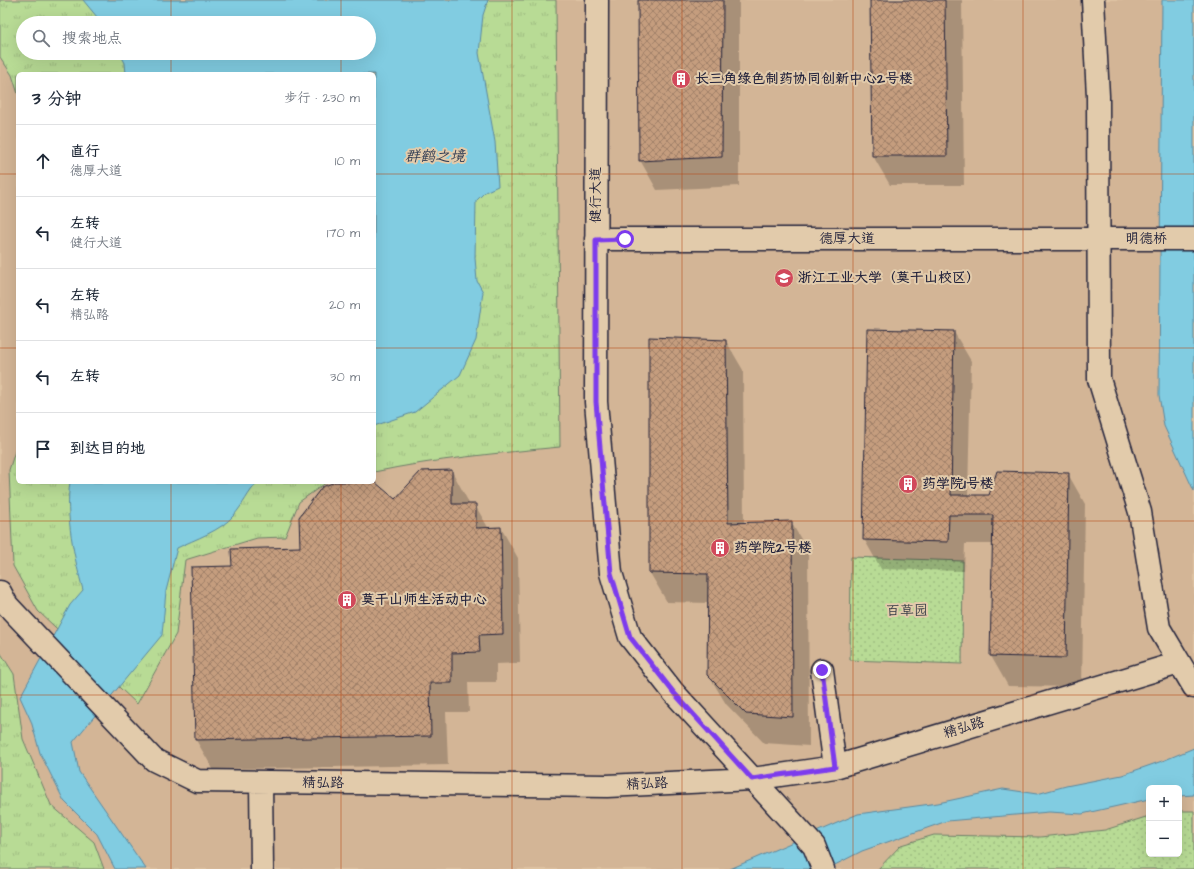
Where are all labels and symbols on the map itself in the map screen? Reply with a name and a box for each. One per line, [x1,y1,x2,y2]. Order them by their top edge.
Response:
building icon: 长三角绿色制药协同创新中心2号楼 [670,68,692,90]
place label: 长三角绿色制药协同创新中心2号楼 [695,69,913,89]
water label: 群鹤之境 [405,146,466,167]
street label: 健行大道 [586,167,606,223]
street label: 德厚大道 [819,229,875,249]
street label: 明德桥 [1125,229,1167,249]
route start [616,230,634,248]
school or university icon: 浙江工业大学（莫干山校区） [773,267,795,289]
place label: 浙江工业大学（莫干山校区） [798,268,980,288]
building icon: 药学院1号楼 [897,473,919,495]
place label: 药学院1号楼 [922,474,994,494]
building icon: 药学院2号楼 [709,537,731,559]
place label: 药学院2号楼 [734,538,812,558]
building icon: 莫干山师生活动中心 [336,589,358,611]
place label: 莫干山师生活动中心 [361,590,487,610]
park label: 百草园 [886,601,928,621]
route end [813,661,831,679]
street label: 精弘路 [941,712,987,744]
street label: 精弘路 [302,773,344,793]
street label: 精弘路 [626,773,668,795]

